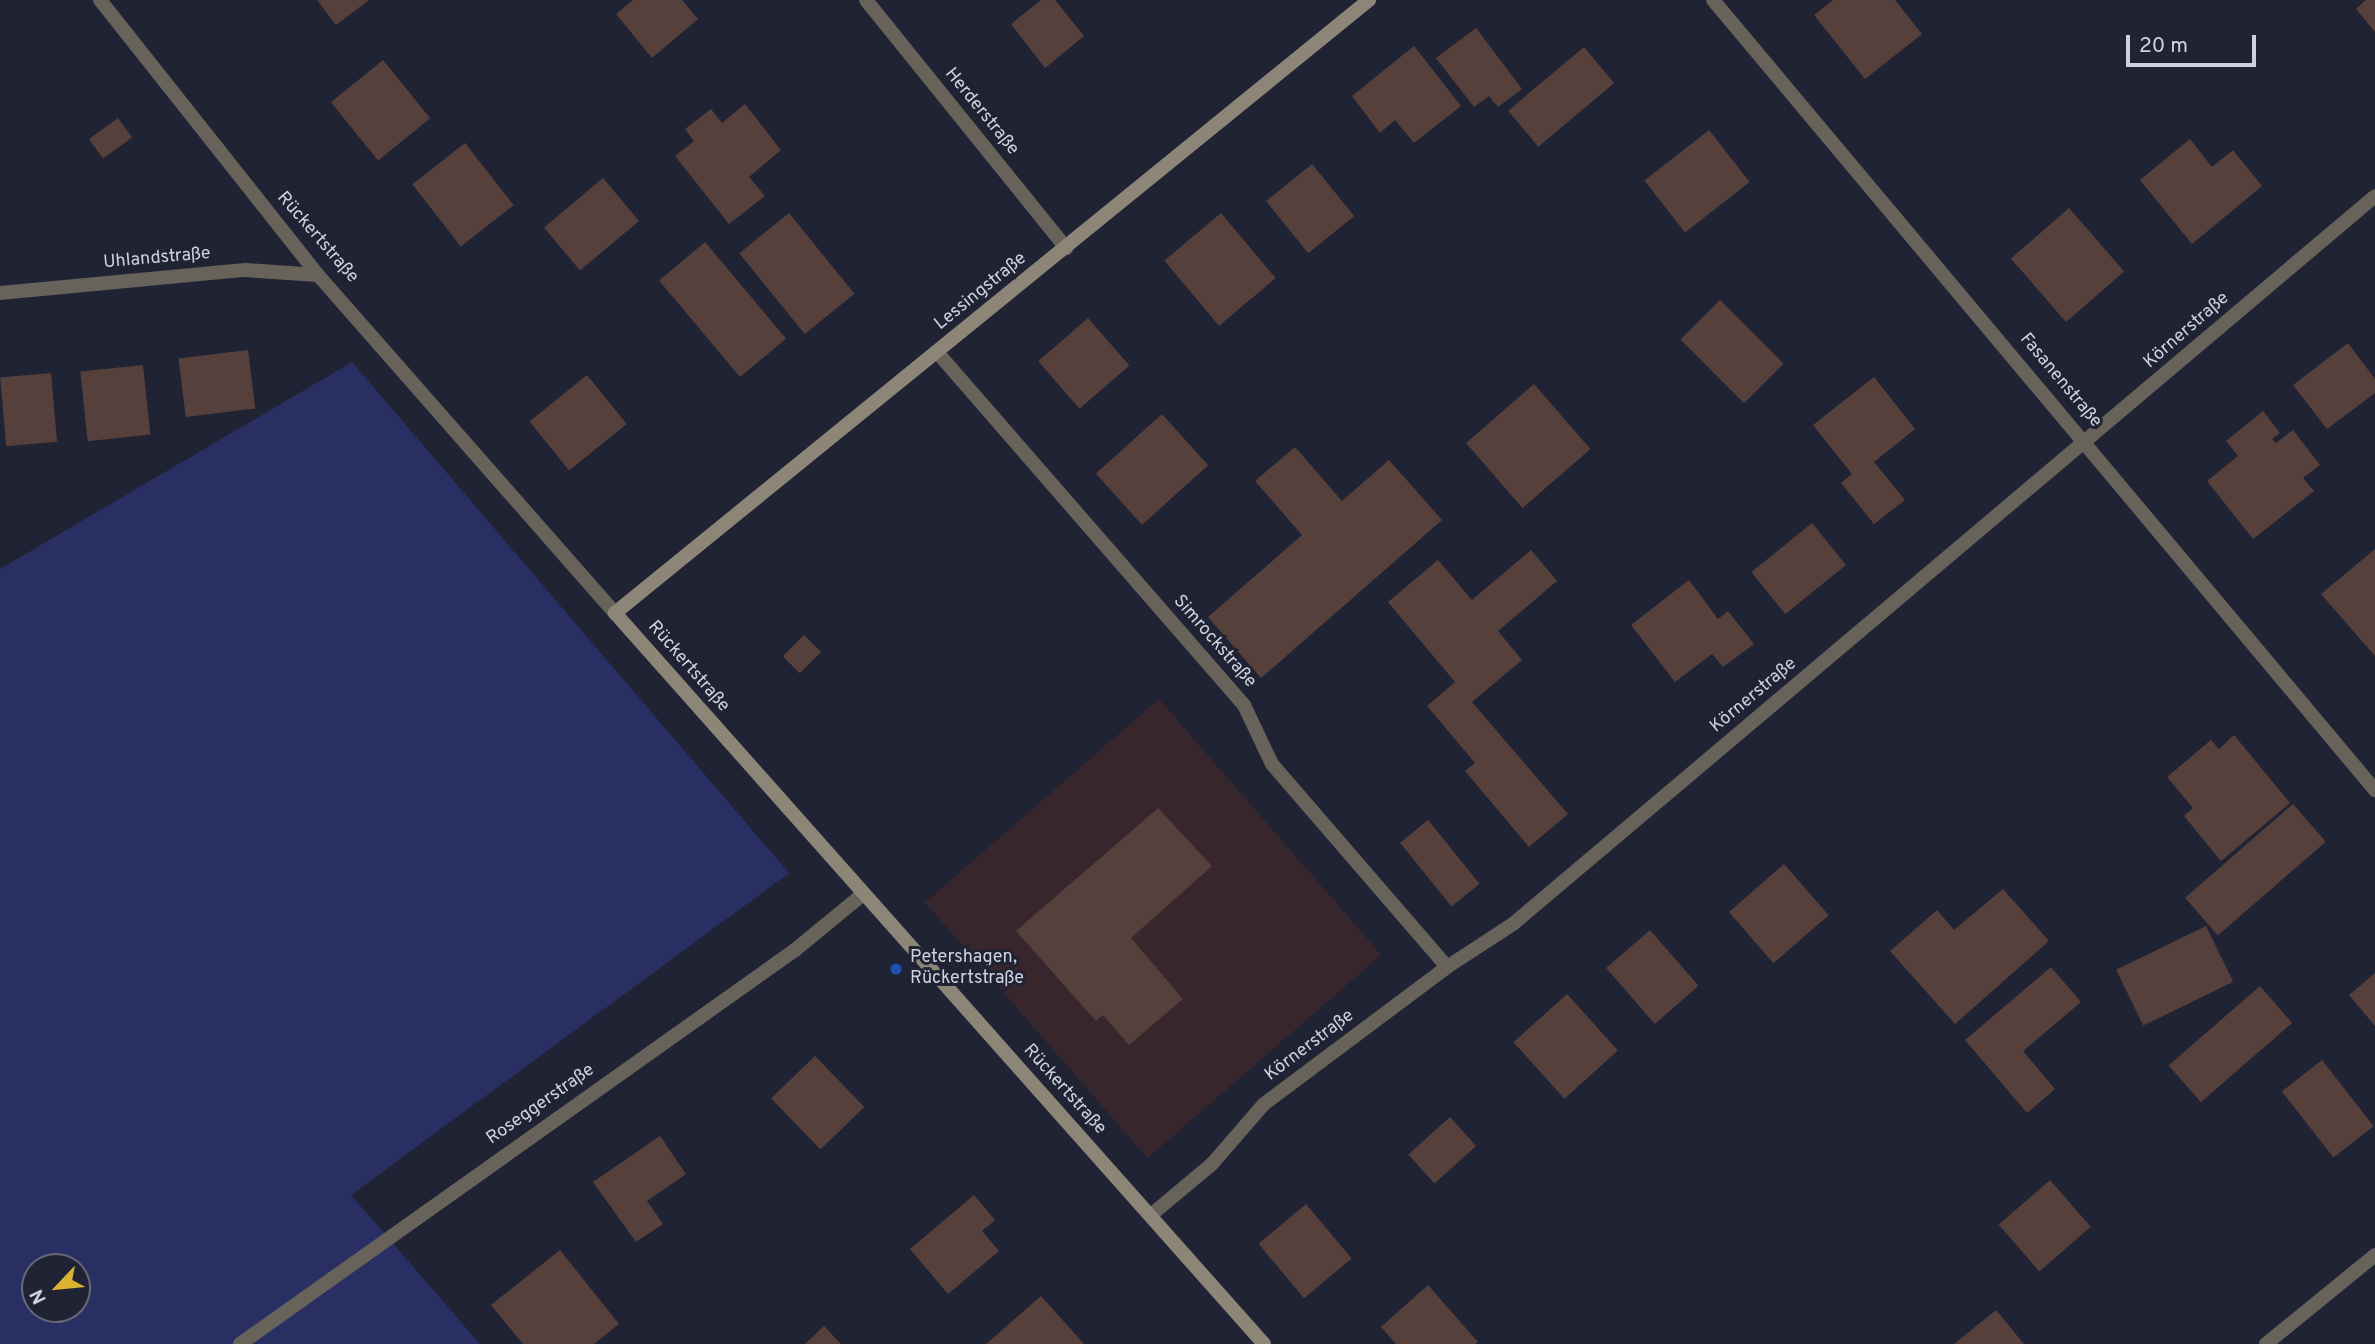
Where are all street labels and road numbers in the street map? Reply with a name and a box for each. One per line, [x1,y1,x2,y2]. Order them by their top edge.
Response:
street label: Herderstraße [939,64,1023,160]
street label: Rückertstraße [271,188,363,288]
street label: Uhlandstraße [102,244,212,274]
street label: Lessingstraße [931,248,1031,336]
street label: Körnerstraße [2140,288,2234,374]
street label: Fasanenstraße [2014,329,2106,433]
street label: Simrockstraße [1168,591,1260,693]
street label: Rückertstraße [642,617,734,717]
street label: Körnerstraße [1707,654,1801,738]
street label: Körnerstraße [1261,1006,1359,1086]
street label: Rückertstraße [1018,1040,1110,1140]
street label: Roseggerstraße [483,1060,599,1150]

